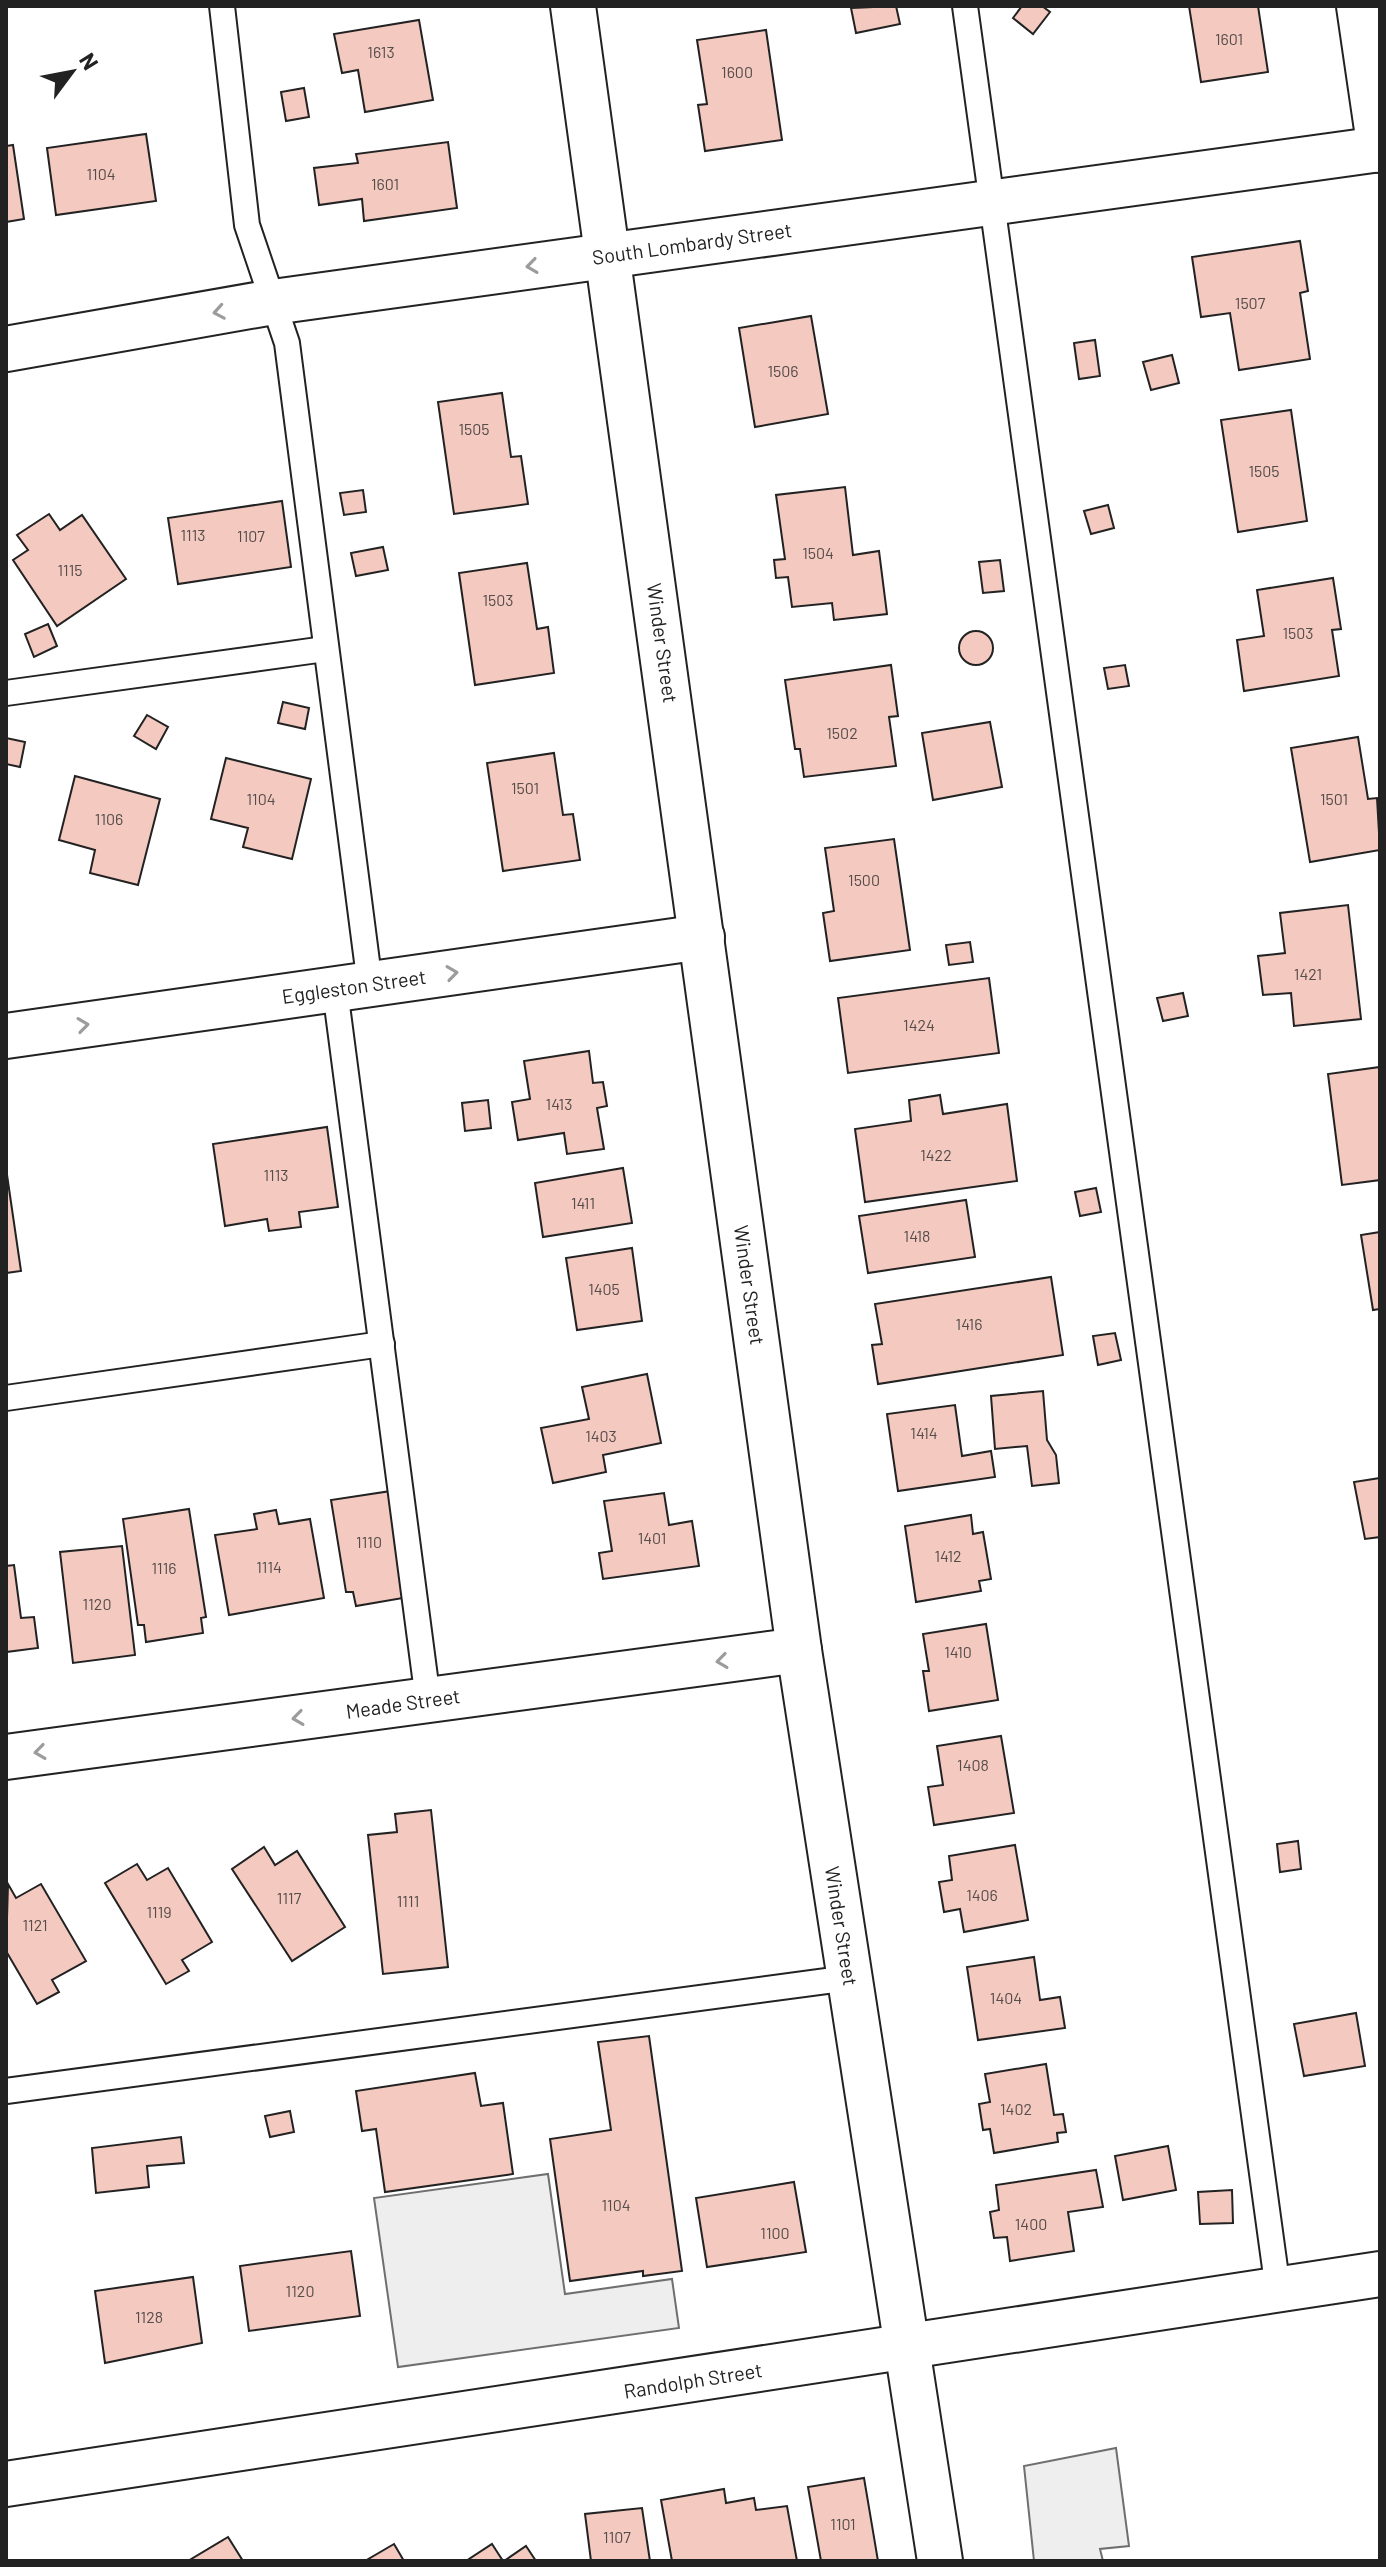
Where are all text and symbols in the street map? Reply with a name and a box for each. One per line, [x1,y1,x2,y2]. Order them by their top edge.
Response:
house number: 1601 [1215,29,1243,48]
north arrow [32,32,112,112]
house number: 1613 [367,42,395,61]
text: N [75,48,105,74]
house number: 1600 [721,62,753,81]
house number: 1104 [86,164,116,183]
house number: 1601 [371,174,399,193]
street label: South Lombardy Street [591,217,793,269]
one-way arrow [525,257,539,274]
house number: 1507 [1235,293,1266,312]
one-way arrow [212,302,226,319]
house number: 1506 [767,361,799,380]
house number: 1505 [458,419,490,438]
house number: 1505 [1248,461,1280,480]
house number: 1113 [180,525,206,544]
house number: 1107 [237,526,265,545]
house number: 1504 [802,543,834,562]
house number: 1115 [57,560,83,579]
street label: Winder Street [643,581,683,704]
house number: 1503 [482,590,514,609]
house number: 1503 [1282,623,1314,642]
house number: 1502 [826,723,858,742]
house number: 1501 [511,778,539,797]
house number: 1104 [246,789,276,808]
house number: 1501 [1320,789,1348,808]
house number: 1106 [95,809,123,828]
house number: 1500 [848,870,880,889]
street label: Eggleston Street [280,964,428,1008]
house number: 1421 [1294,964,1322,983]
one-way arrow [445,965,458,982]
house number: 1424 [903,1015,935,1034]
one-way arrow [76,1017,90,1034]
house number: 1413 [546,1094,572,1113]
house number: 1422 [920,1145,952,1164]
house number: 1113 [263,1165,289,1184]
house number: 1411 [571,1193,595,1212]
street label: Winder Street [730,1223,770,1346]
house number: 1418 [904,1226,930,1245]
house number: 1405 [588,1279,620,1298]
house number: 1416 [956,1314,982,1333]
house number: 1414 [910,1423,938,1442]
house number: 1403 [585,1426,617,1445]
house number: 1401 [638,1528,666,1547]
house number: 1110 [356,1532,382,1551]
house number: 1412 [934,1546,962,1565]
house number: 1114 [256,1557,282,1576]
house number: 1116 [151,1558,177,1577]
house number: 1120 [83,1594,111,1613]
house number: 1410 [944,1642,972,1661]
one-way arrow [715,1652,728,1669]
street label: Meade Street [344,1683,462,1723]
one-way arrow [291,1709,304,1726]
one-way arrow [33,1743,47,1760]
house number: 1408 [957,1755,989,1774]
street label: Winder Street [821,1864,863,1987]
house number: 1406 [966,1885,998,1904]
house number: 1117 [277,1888,302,1907]
house number: 1111 [397,1891,419,1910]
house number: 1119 [146,1902,172,1921]
house number: 1121 [22,1915,48,1934]
house number: 1404 [990,1988,1022,2007]
house number: 1402 [1000,2099,1032,2118]
house number: 1104 [601,2195,631,2214]
house number: 1400 [1015,2214,1047,2233]
house number: 1100 [760,2223,790,2242]
house number: 1120 [286,2281,314,2300]
house number: 1128 [135,2307,163,2326]
street label: Randolph Street [622,2357,764,2403]
house number: 1101 [830,2514,856,2533]
house number: 1107 [603,2527,631,2546]

